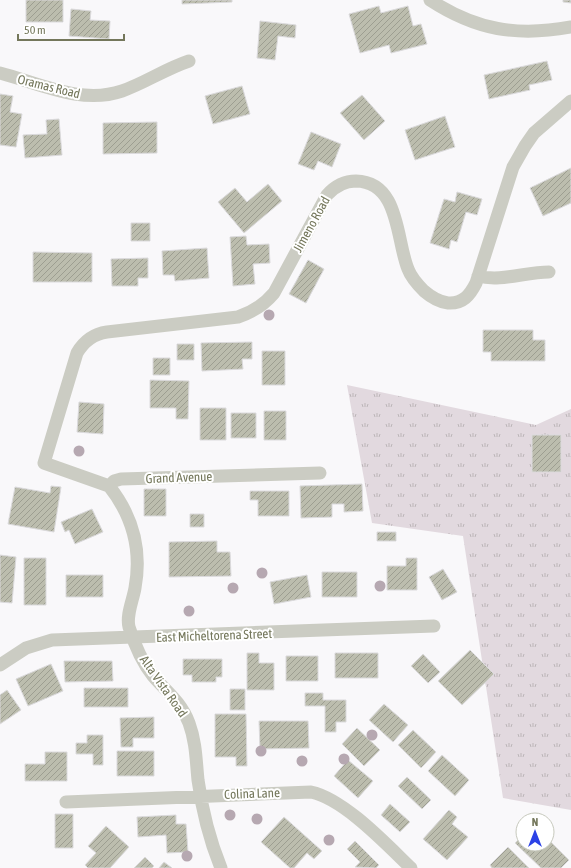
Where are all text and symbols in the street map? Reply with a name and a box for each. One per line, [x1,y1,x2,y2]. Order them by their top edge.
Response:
scale bar [18,16,124,42]
text: 50 m [24,23,46,37]
street label: Oramas Road [16,71,82,101]
street label: Jimeno Road [290,194,333,255]
street label: Grand Avenue [145,469,213,486]
street label: East Micheltorena Street [156,626,272,645]
street label: Alta Vista Road [137,653,190,720]
street label: Colina Lane [224,785,280,802]
north arrow [515,812,555,852]
text: N [532,816,538,828]

